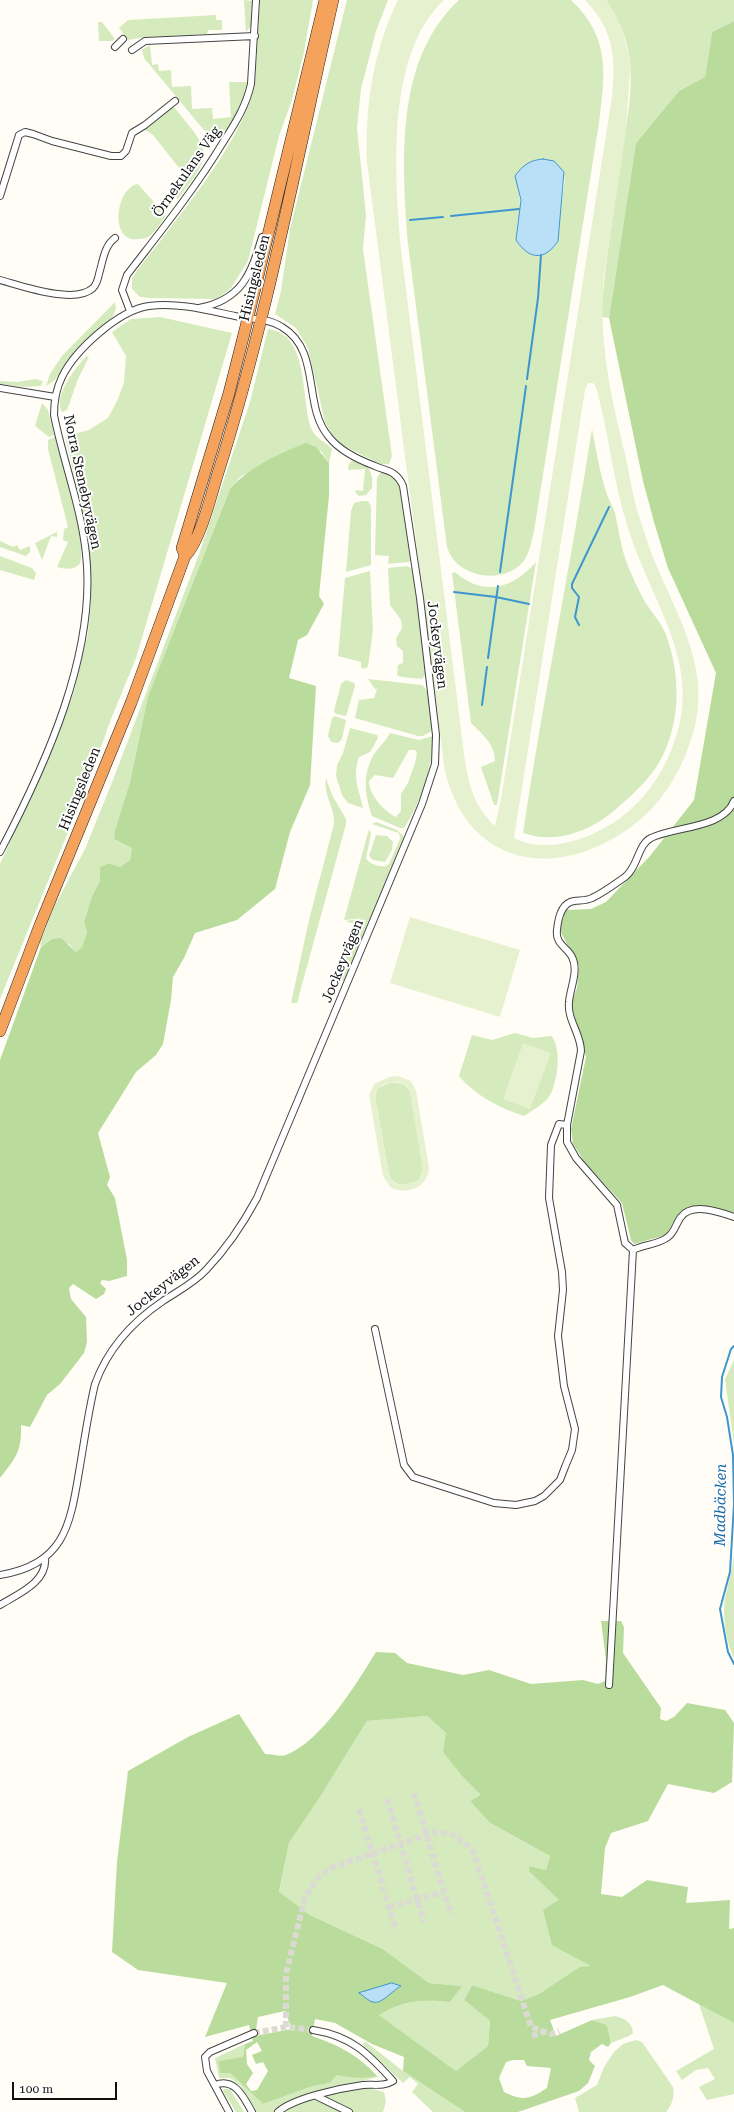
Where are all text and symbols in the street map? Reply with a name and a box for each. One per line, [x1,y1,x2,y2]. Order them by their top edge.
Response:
street label: Örnekulans Väg [149,123,225,221]
street label: Hisingsleden [236,233,274,323]
street label: Norra Stenebyvägen [60,413,104,551]
street label: Jockeyvägen [423,600,451,690]
street label: Hisingsleden [56,745,104,833]
street label: Jockeyvägen [319,917,367,1005]
street label: Jockeyvägen [123,1252,203,1320]
water label: Madbäcken [711,1463,731,1547]
scale bar [14,2074,119,2100]
text: 100 m [19,2082,53,2096]

